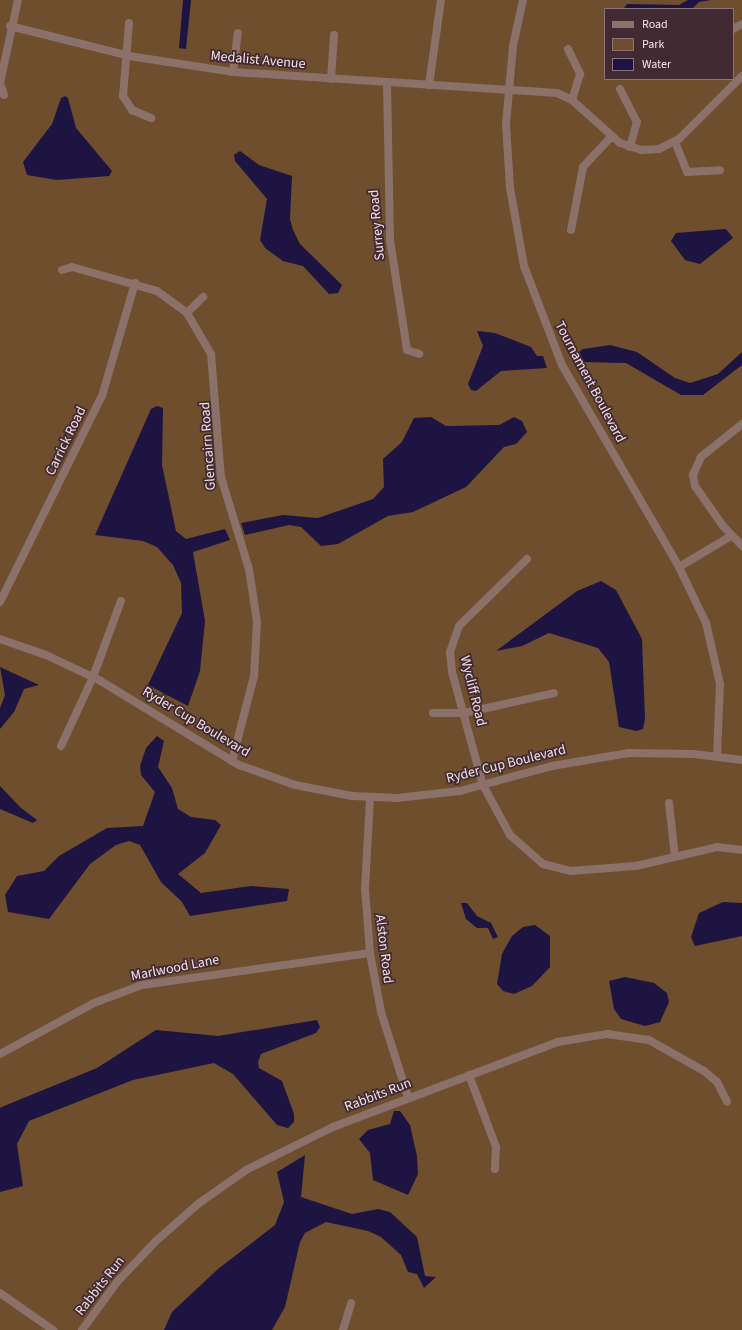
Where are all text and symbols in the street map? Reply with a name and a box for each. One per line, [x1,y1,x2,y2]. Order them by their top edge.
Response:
legend [604,8,734,80]
text: Road [642,16,668,33]
text: Park [642,36,664,53]
street label: Medalist Avenue [210,47,306,73]
text: Water [642,56,671,73]
street label: Surrey Road [366,189,388,261]
street label: Tournament Boulevard [551,318,629,446]
street label: Glencairn Road [197,401,219,491]
street label: Carrick Road [42,404,90,478]
street label: Wycliff Road [456,654,490,728]
street label: Ryder Cup Boulevard [139,683,253,761]
street label: Ryder Cup Boulevard [444,741,568,787]
street label: Alston Road [371,914,397,984]
street label: Marlwood Lane [129,951,221,985]
street label: Rabbits Run [342,1075,414,1115]
street label: Rabbits Run [72,1253,128,1319]

